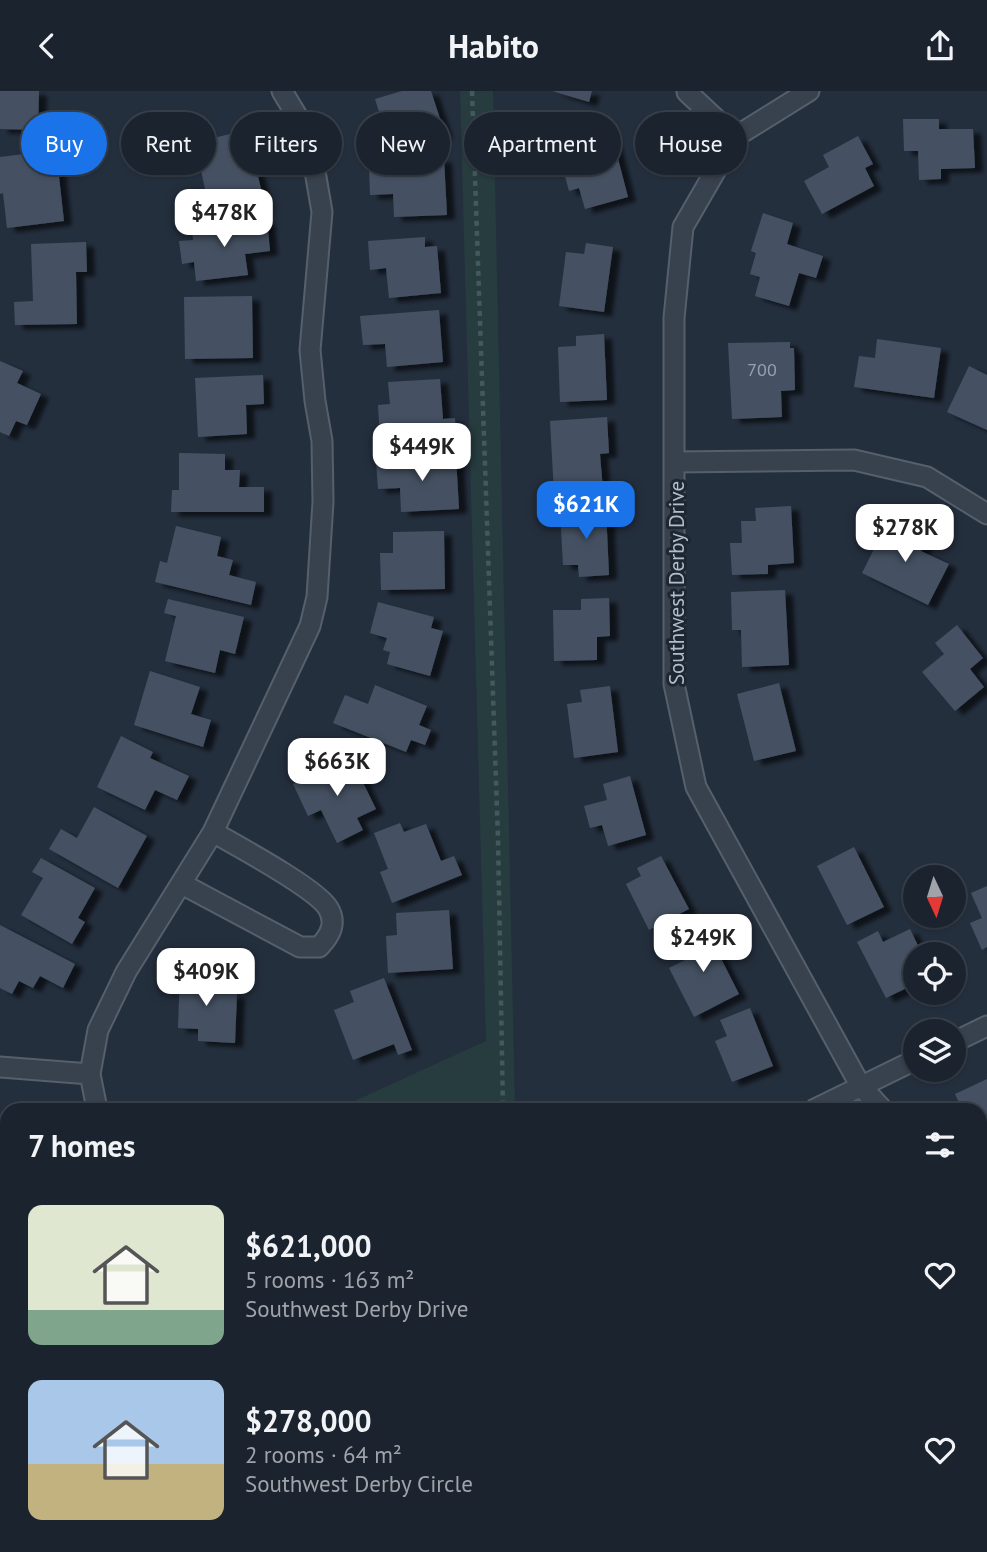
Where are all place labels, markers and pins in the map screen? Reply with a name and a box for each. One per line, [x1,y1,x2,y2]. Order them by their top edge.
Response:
pin: $478K [175,190,273,249]
pin: $449K [373,423,471,483]
pin: $621K [537,482,635,541]
pin: $278K [856,505,954,564]
pin: $663K [288,739,386,798]
pin: $249K [654,915,752,974]
pin: $409K [157,949,255,1008]

